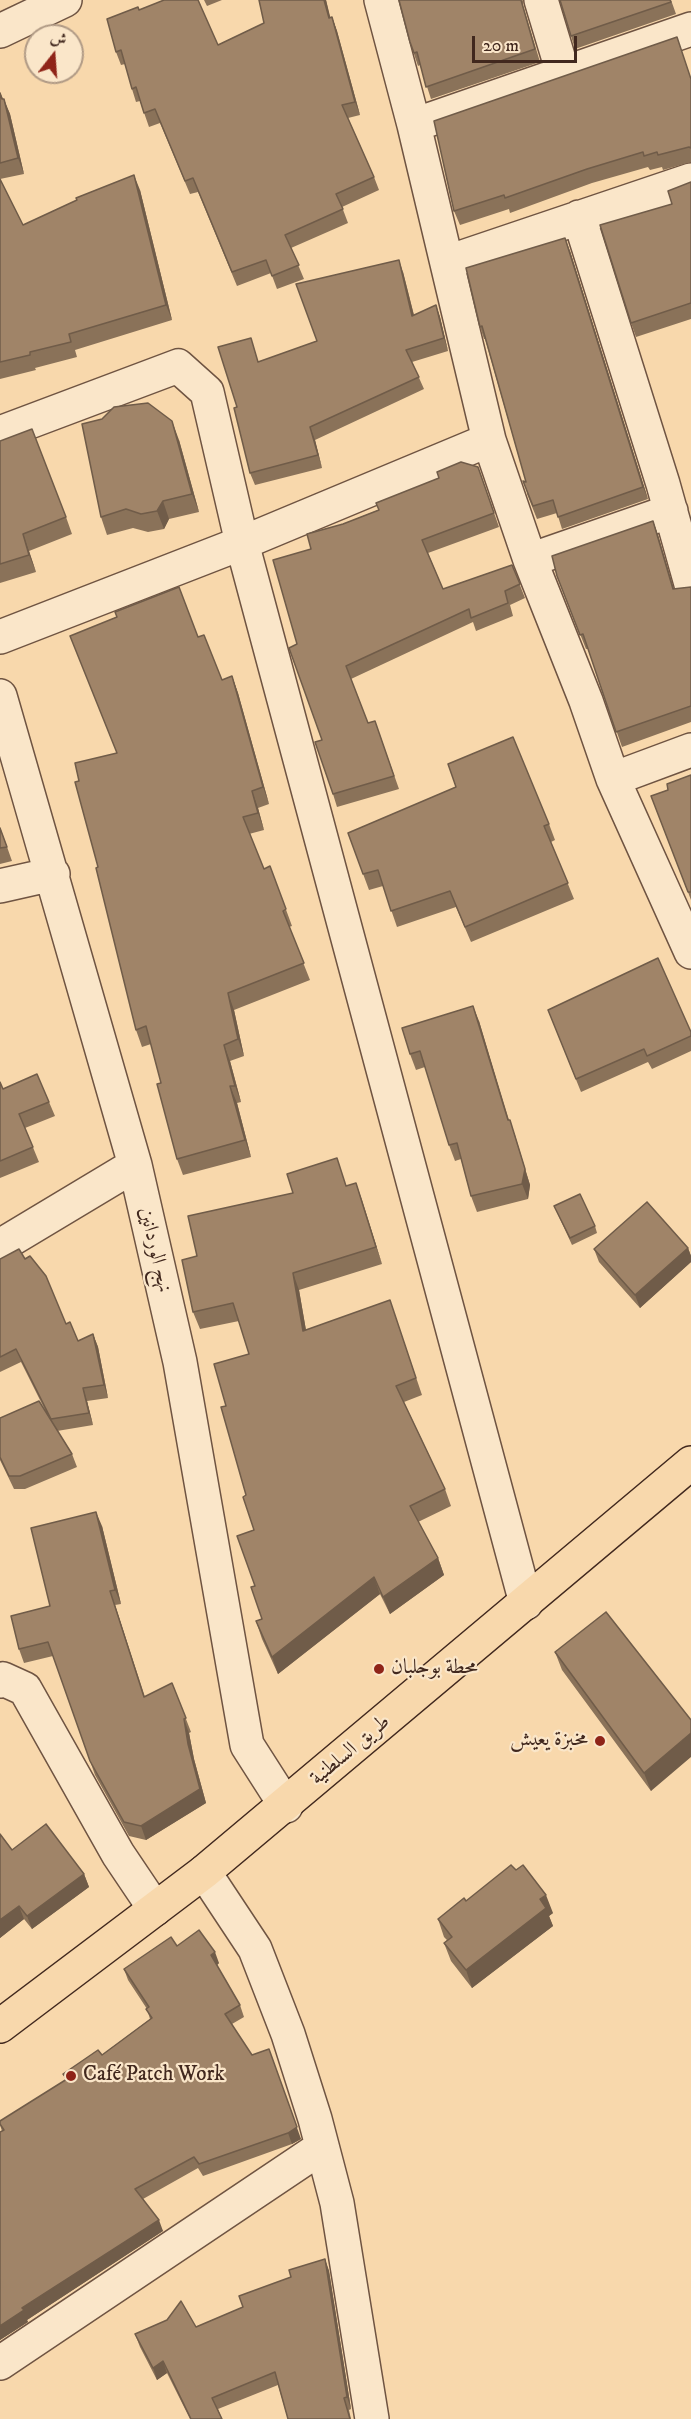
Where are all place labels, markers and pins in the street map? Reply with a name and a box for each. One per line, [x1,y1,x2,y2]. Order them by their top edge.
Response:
place label: محطة بوجلبان [391,1656,478,1682]
marker: محطة بوجلبان [372,1662,386,1676]
place label: مخبزة يعيش [510,1728,588,1754]
marker: مخبزة يعيش [593,1734,607,1748]
place label: Café Patch Work [83,2063,225,2089]
marker: Café Patch Work [64,2069,78,2083]

